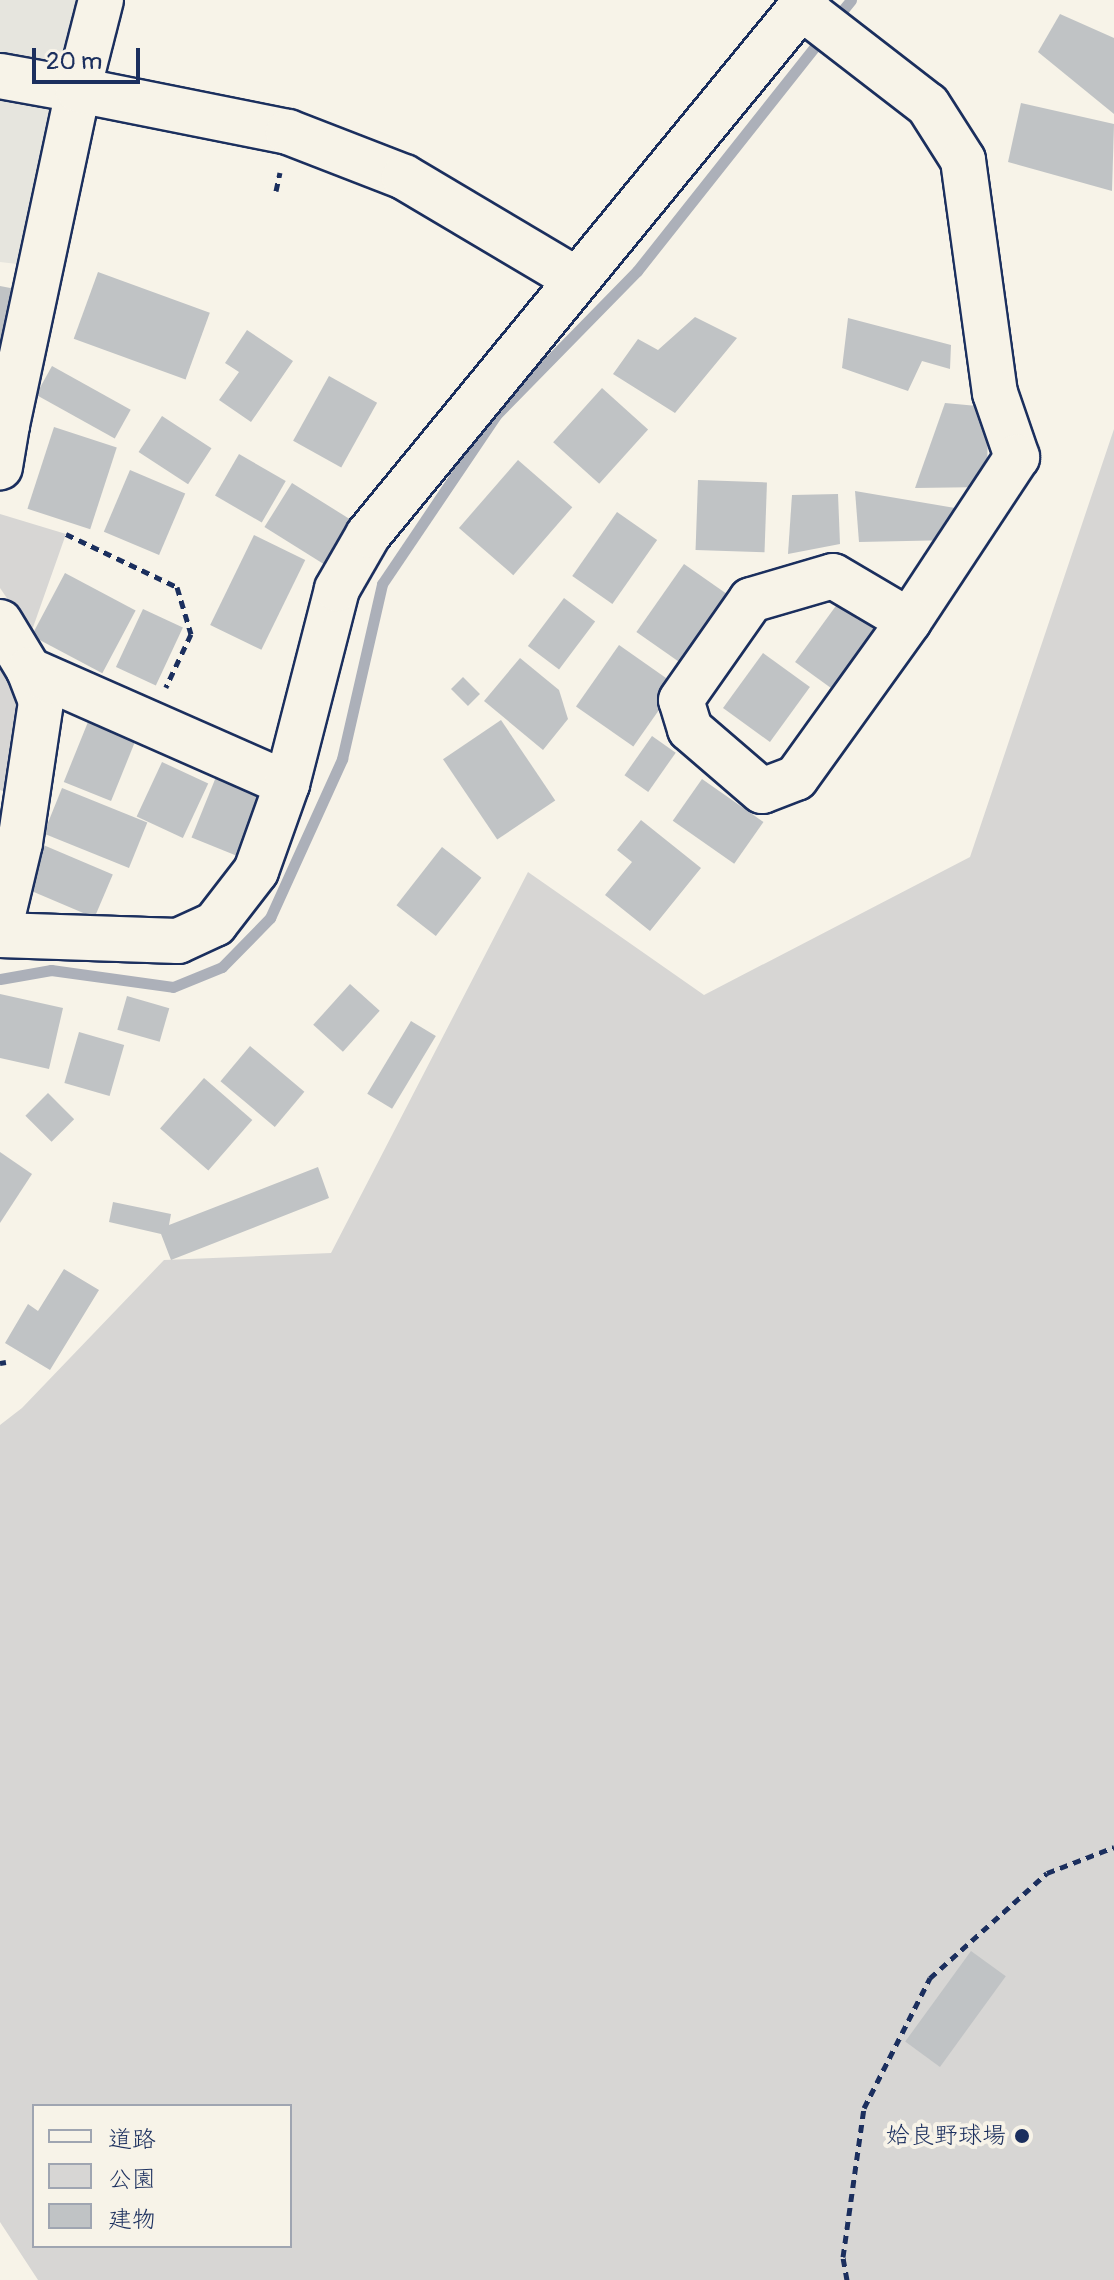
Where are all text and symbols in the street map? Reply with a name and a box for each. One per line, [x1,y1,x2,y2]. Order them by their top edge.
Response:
scale bar [36,32,144,82]
text: 20 m [46,47,102,76]
legend [32,2104,292,2248]
place label: 姶良野球場 [886,2122,1006,2150]
text: 道路 [108,2125,156,2154]
marker: 姶良野球場 [1013,2127,1031,2145]
text: 公園 [108,2165,156,2194]
text: 建物 [108,2205,156,2234]

